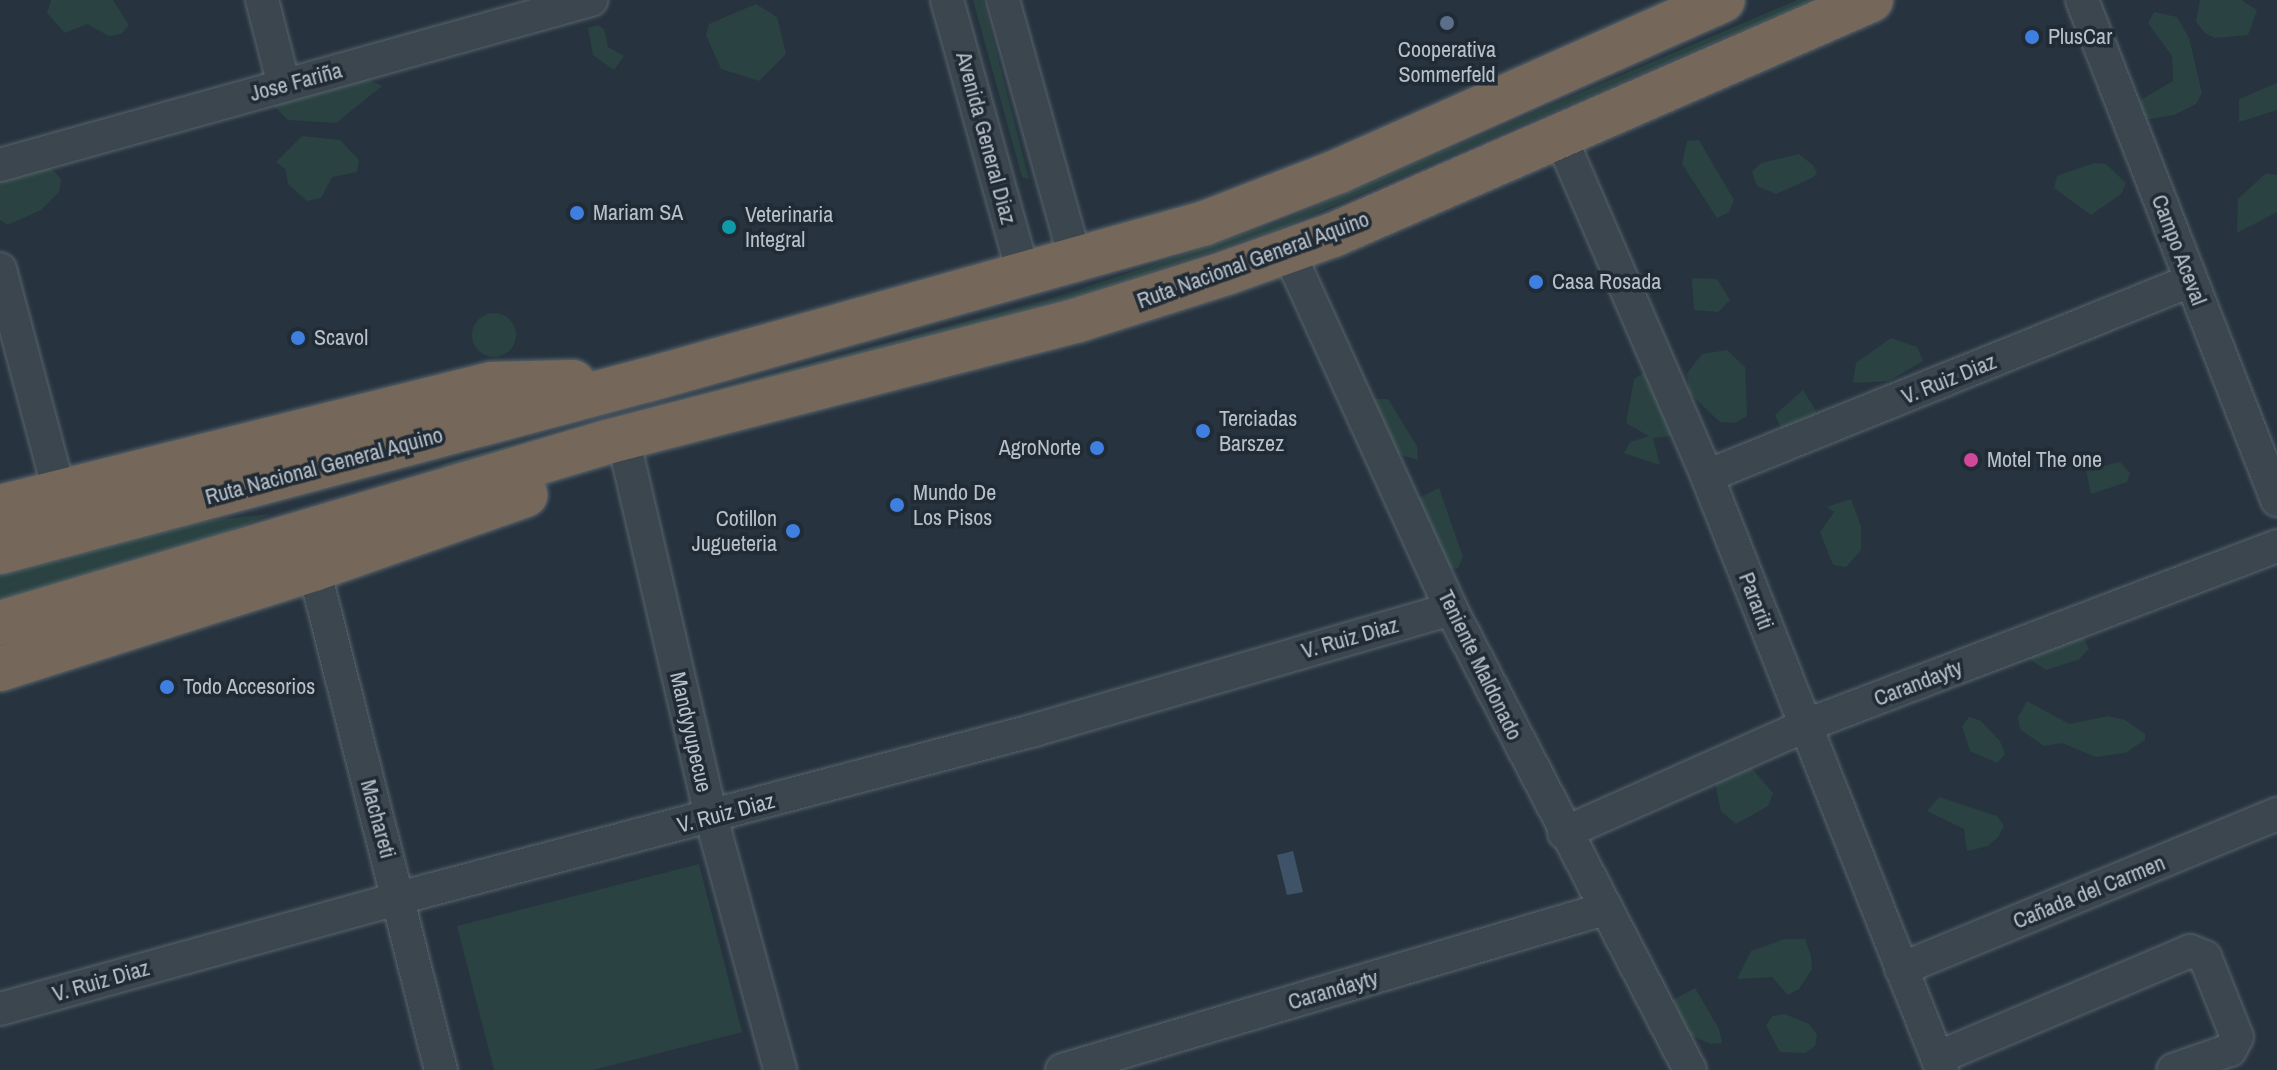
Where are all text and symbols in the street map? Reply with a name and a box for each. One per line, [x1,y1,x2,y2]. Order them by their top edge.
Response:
marker: Cooperativa Sommerfeld [1438,14,1456,32]
place label: PlusCar [2048,24,2112,50]
marker: PlusCar [2023,28,2041,46]
place label: Cooperativa Sommerfeld [1398,36,1496,88]
street label: Avenida General Diaz [950,49,1022,227]
street label: Jose Fariña [247,57,345,107]
street label: Campo Aceval [2146,191,2212,309]
place label: Mariam SA [593,200,683,226]
place label: Veterinaria Integral [745,201,833,252]
marker: Mariam SA [568,204,586,222]
street label: Ruta Nacional General Aquino [1133,206,1373,314]
marker: Veterinaria Integral [720,218,738,236]
place label: Casa Rosada [1552,269,1661,295]
marker: Casa Rosada [1527,273,1545,291]
place label: Scavol [314,325,368,351]
marker: Scavol [289,329,307,347]
street label: V. Ruiz Diaz [1898,348,2000,410]
place label: Terciadas Barszez [1219,405,1297,456]
street label: Ruta Nacional General Aquino [202,421,446,511]
marker: Terciadas Barszez [1194,422,1212,440]
place label: AgroNorte [999,435,1081,461]
marker: AgroNorte [1088,439,1106,457]
place label: Motel The one [1987,447,2102,473]
marker: Motel The one [1962,451,1980,469]
place label: Mundo De Los Pisos [913,479,996,530]
marker: Mundo De Los Pisos [888,496,906,514]
place label: Cotillon Jugueteria [692,505,777,556]
marker: Cotillon Jugueteria [784,522,802,540]
street label: Parariti [1733,569,1779,633]
street label: Teniente Maldonado [1432,586,1528,744]
street label: V. Ruiz Diaz [1298,612,1402,664]
street label: Carandayty [1870,654,1966,712]
street label: Mandyyupecue [664,669,718,795]
place label: Todo Accesorios [183,674,316,700]
marker: Todo Accesorios [158,678,176,696]
street label: Machareti [355,777,401,861]
street label: V. Ruiz Diaz [674,787,778,839]
street label: Cañada del Carmen [2009,850,2169,934]
street label: V. Ruiz Diaz [49,955,153,1007]
street label: Carandayty [1285,965,1381,1015]

